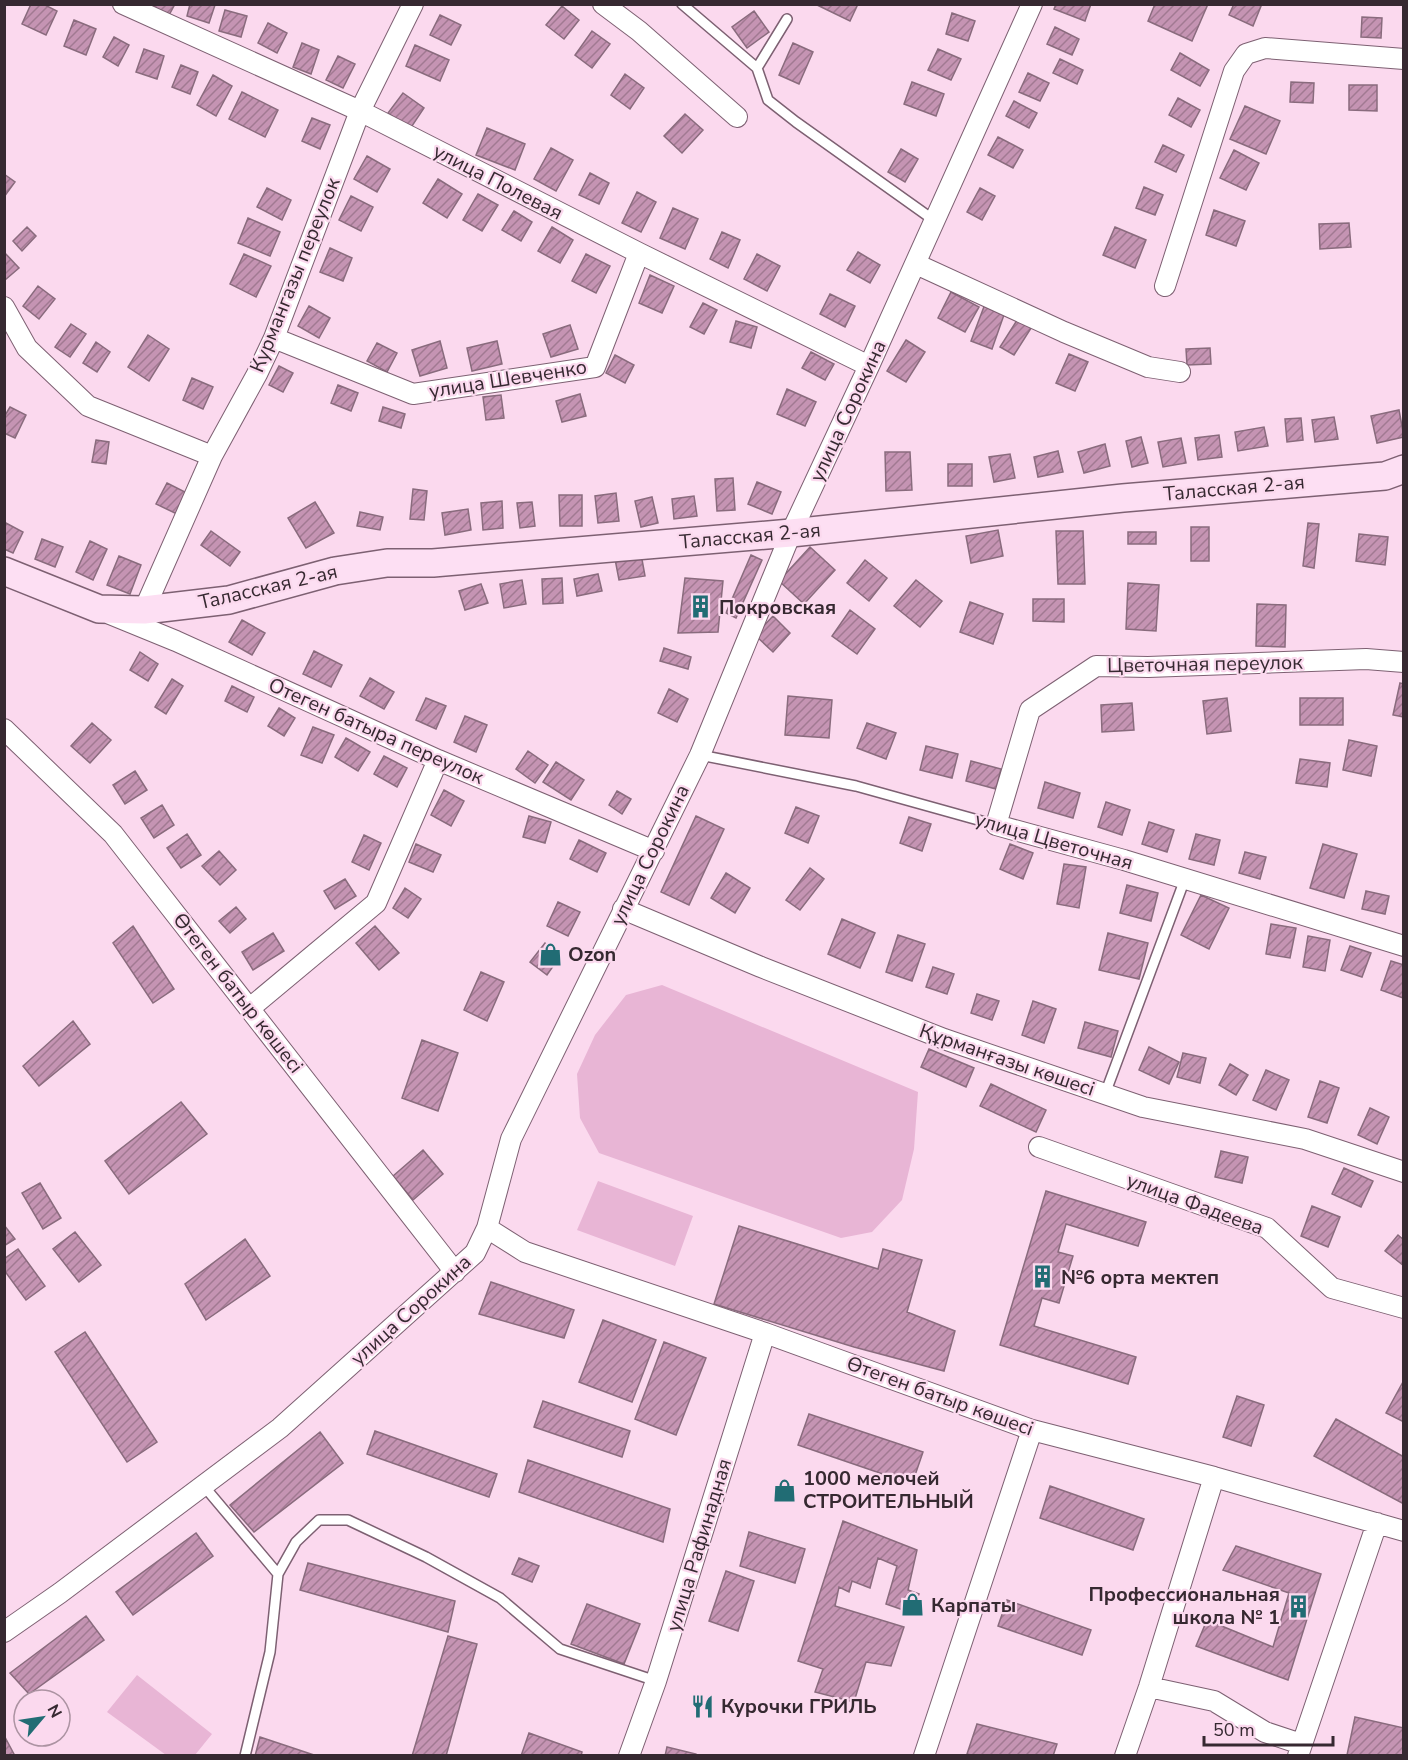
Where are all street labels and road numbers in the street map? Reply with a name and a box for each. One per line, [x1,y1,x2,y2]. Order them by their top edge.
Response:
street label: улица Полевая [429,138,567,226]
street label: Курмангазы переулок [244,173,347,376]
street label: улица Сорокина [803,336,893,486]
street label: улица Шевченко [427,353,589,405]
street label: Таласская 2-ая [1162,468,1306,508]
street label: Таласская 2-ая [678,516,822,556]
street label: Таласская 2-ая [196,558,340,616]
street label: Цветочная переулок [1107,649,1303,679]
street label: Отеген батыра переулок [264,671,488,791]
street label: улица Сорокина [604,780,696,930]
street label: улица Цветочная [972,806,1136,876]
street label: Өтеген батыр көшесі [167,907,309,1079]
street label: Құрманғазы көшесі [916,1017,1098,1103]
street label: улица Фадеева [1123,1167,1267,1241]
street label: улица Сорокина [345,1249,477,1371]
street label: Өтеген батыр көшесі [843,1350,1037,1442]
street label: улица Рафинадная [660,1455,738,1635]

